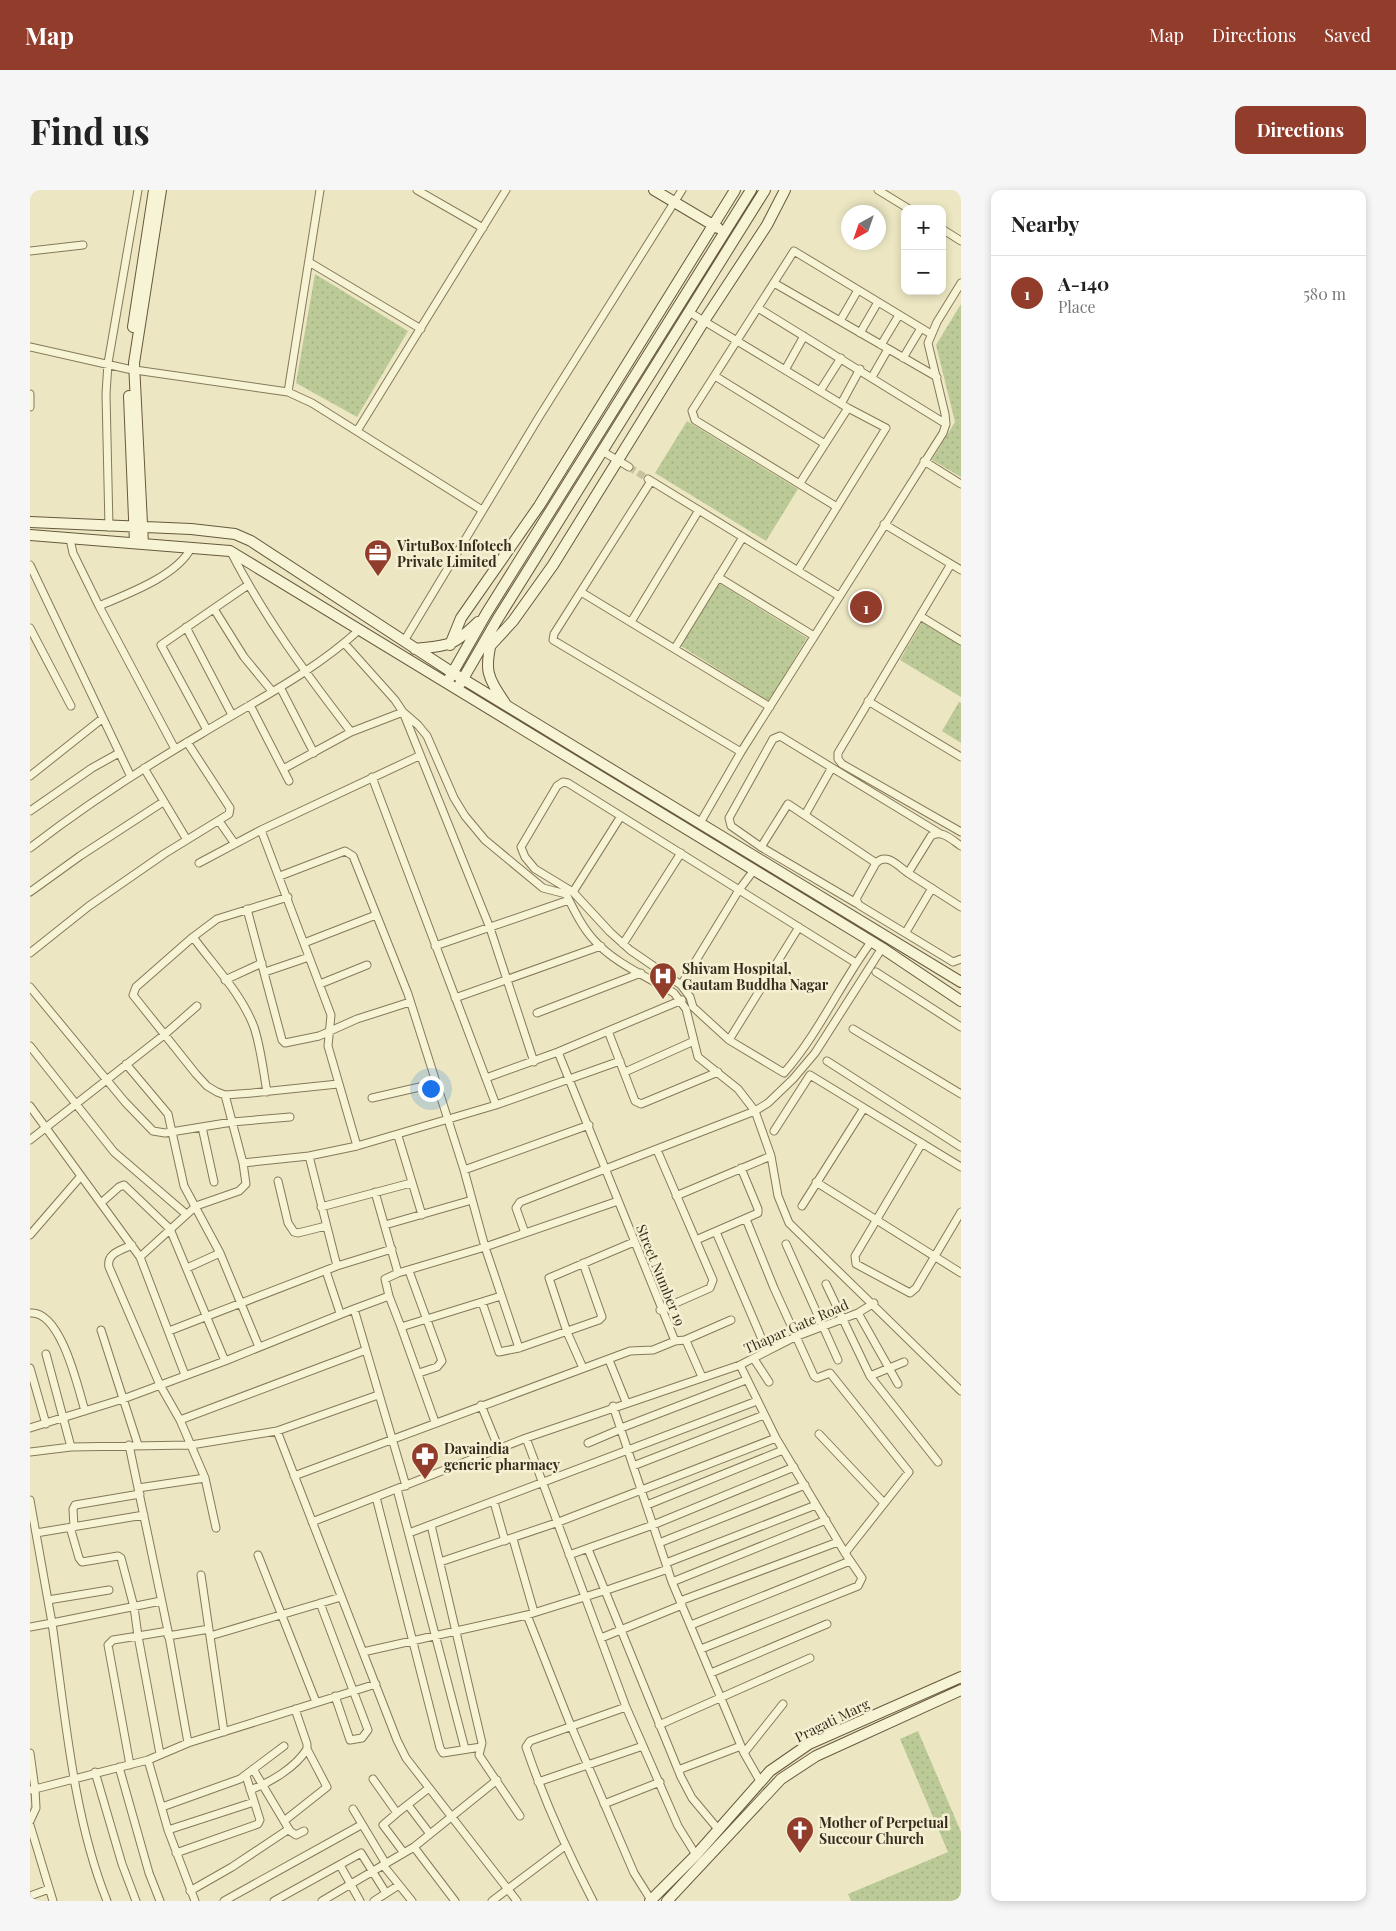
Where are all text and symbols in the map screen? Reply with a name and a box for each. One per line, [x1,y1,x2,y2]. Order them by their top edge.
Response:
text: Map [25,19,74,51]
text: Map [1149,23,1184,47]
text: Directions [1212,23,1296,47]
text: Saved [1324,23,1371,47]
button: Directions [1235,106,1366,154]
text: Find us [30,107,150,154]
north arrow [841,205,886,250]
map controls [901,205,946,295]
button: + [901,205,946,250]
text: Nearby [1011,209,1080,237]
button: − [901,250,946,295]
text: A-140 [1058,270,1109,296]
text: 1 [1024,283,1030,304]
text: 580 m [1303,283,1346,304]
text: Place [1058,296,1096,317]
place label: VirtuBox Infotech Private Limited [396,536,512,571]
office icon: VirtuBox Infotech Private Limited [363,538,393,577]
pin: 1 [850,588,882,626]
place label: Shivam Hospital, Gautam Buddha Nagar [682,959,829,994]
hospital icon: Shivam Hospital, Gautam Buddha Nagar [648,961,678,1000]
your location [418,1076,444,1102]
street label: Street Number 19 [632,1221,690,1329]
street label: Thapar Gate Road [741,1294,851,1358]
place label: Davaindia generic pharmacy [444,1439,561,1474]
pharmacy icon: Davaindia generic pharmacy [410,1441,440,1480]
street label: Pragati Marg [791,1693,873,1746]
place label: Mother of Perpetual Succour Church [819,1813,949,1848]
church icon: Mother of Perpetual Succour Church [785,1815,815,1854]

